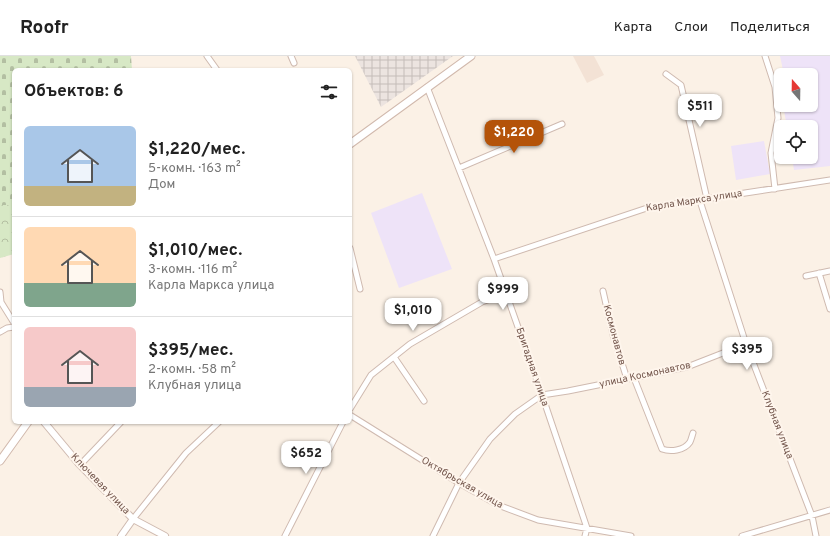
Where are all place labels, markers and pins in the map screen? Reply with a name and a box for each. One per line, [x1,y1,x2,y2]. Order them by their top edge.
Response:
pin: $511 [676,94,724,128]
pin: $1,220 [481,120,547,154]
pin: $999 [479,277,527,311]
pin: $1,010 [380,298,446,332]
pin: $395 [723,337,771,371]
pin: $652 [282,441,330,475]

